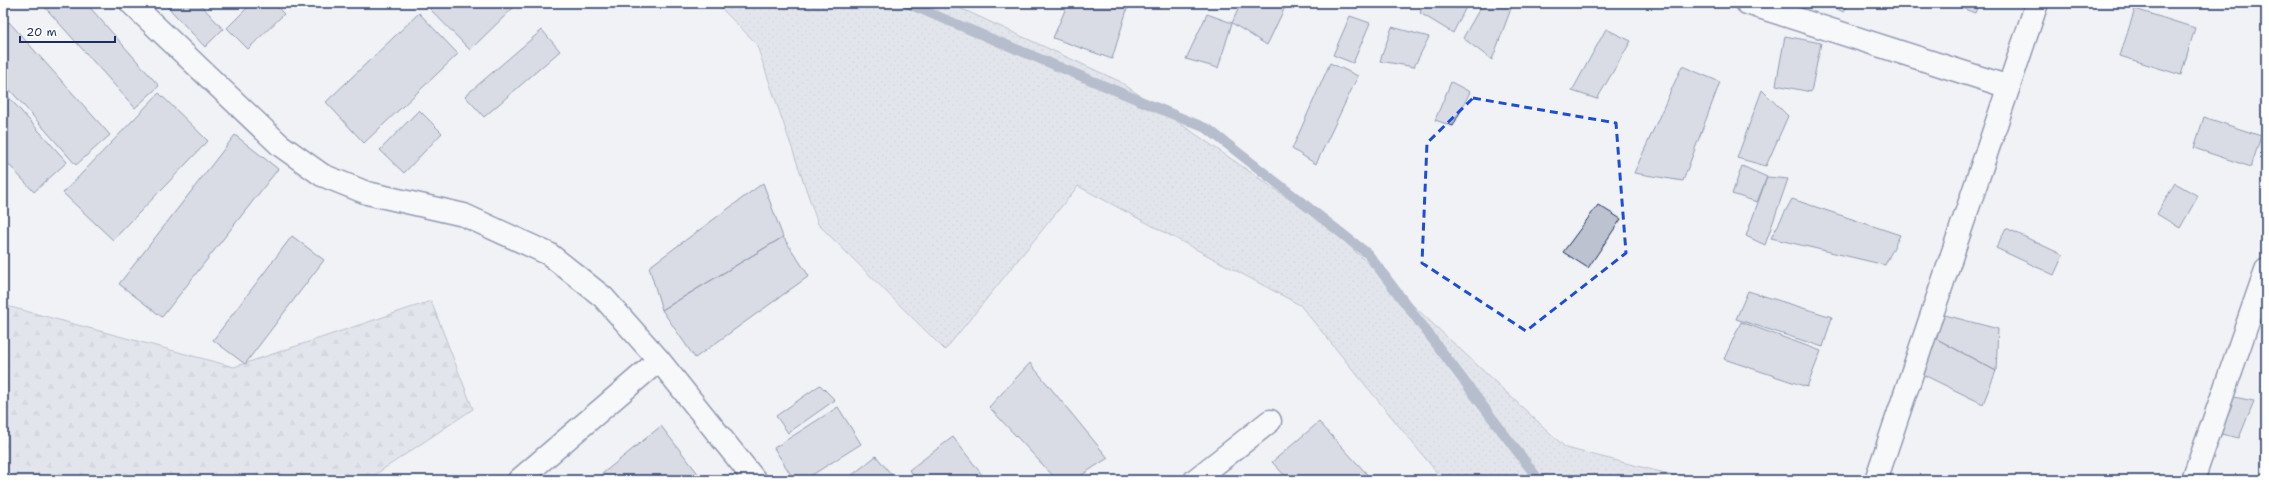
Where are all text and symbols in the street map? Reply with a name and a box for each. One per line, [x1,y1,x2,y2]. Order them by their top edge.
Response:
scale bar [20,18,115,44]
text: 20 m [26,24,57,40]

